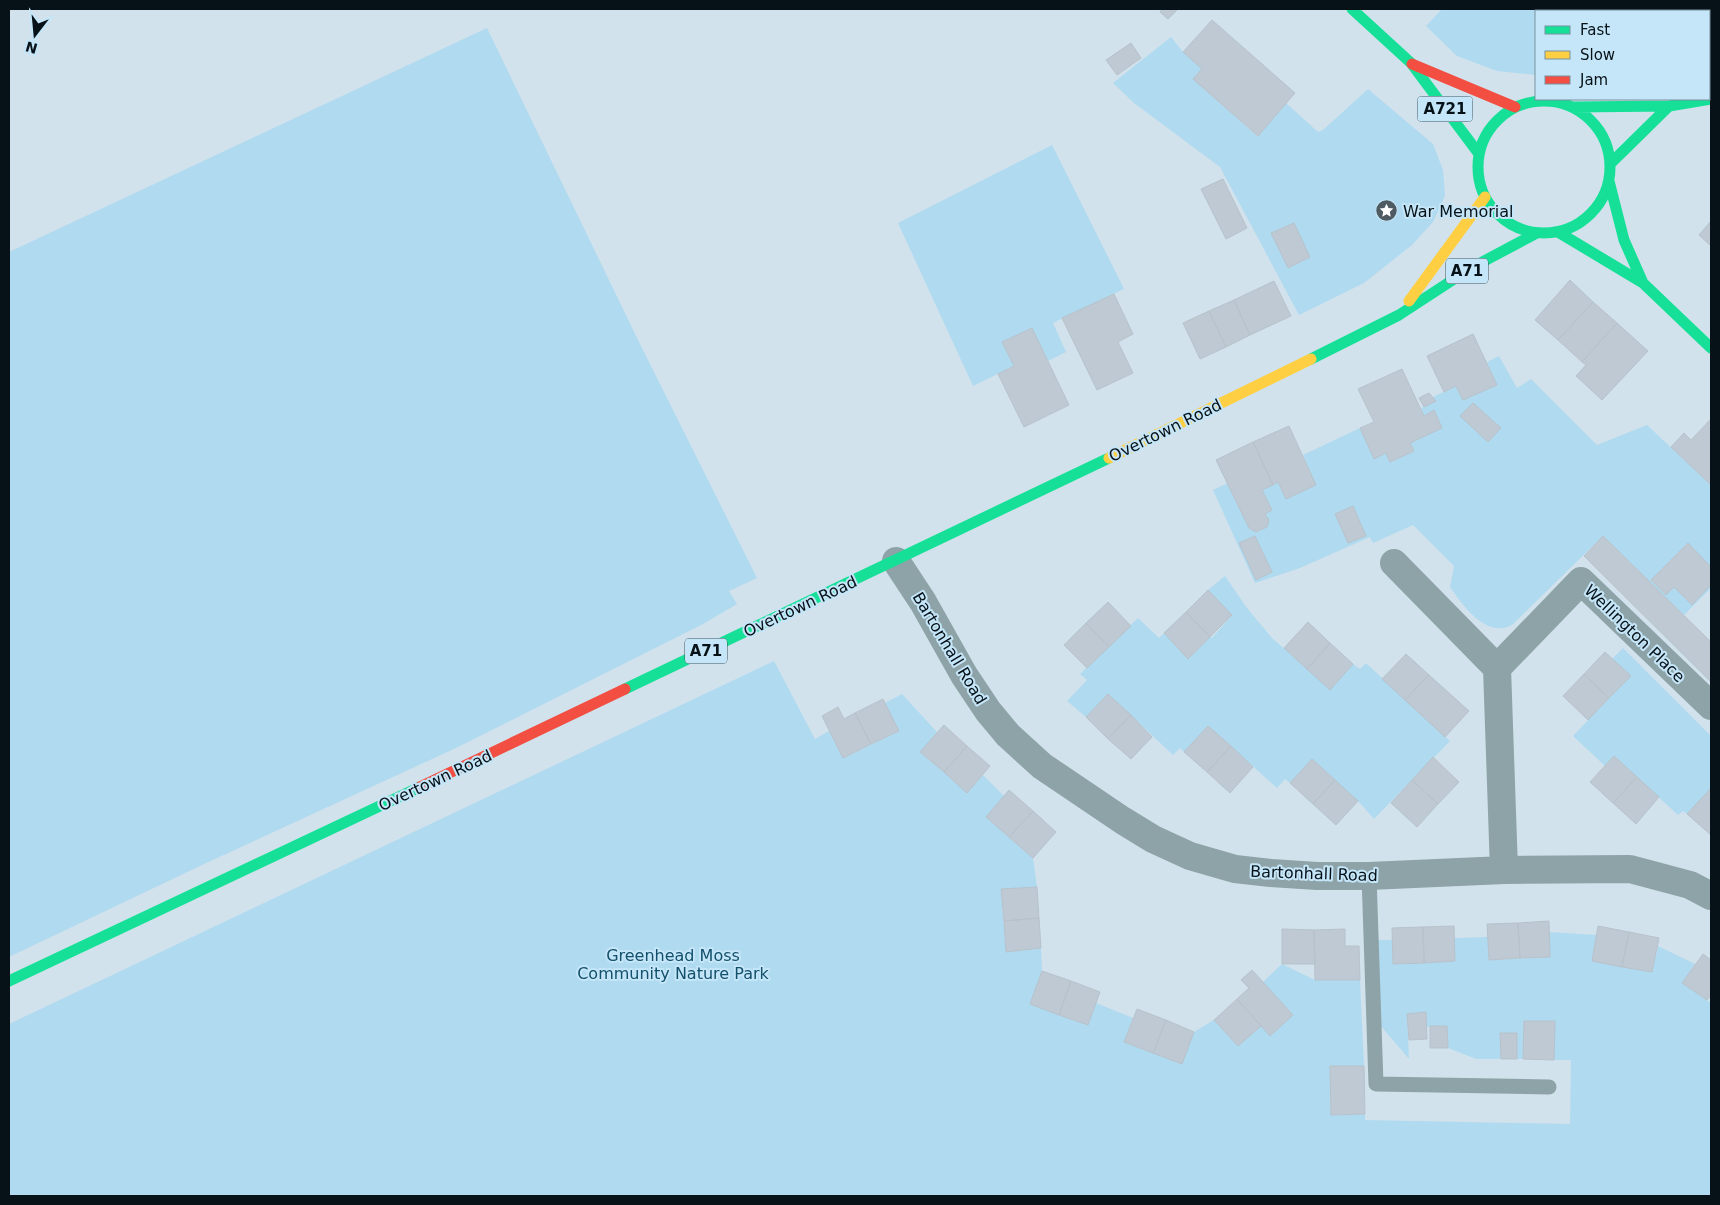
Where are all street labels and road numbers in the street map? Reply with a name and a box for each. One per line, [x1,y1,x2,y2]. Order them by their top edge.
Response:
road number: A721 [1418,96,1472,122]
road number: A71 [1446,258,1488,284]
street label: Overtown Road [1106,395,1225,466]
street label: Overtown Road [740,572,860,641]
street label: Wellington Place [1581,581,1689,686]
street label: Bartonhall Road [909,589,991,708]
road number: A71 [685,638,727,664]
street label: Overtown Road [375,746,495,815]
street label: Bartonhall Road [1250,862,1378,885]

